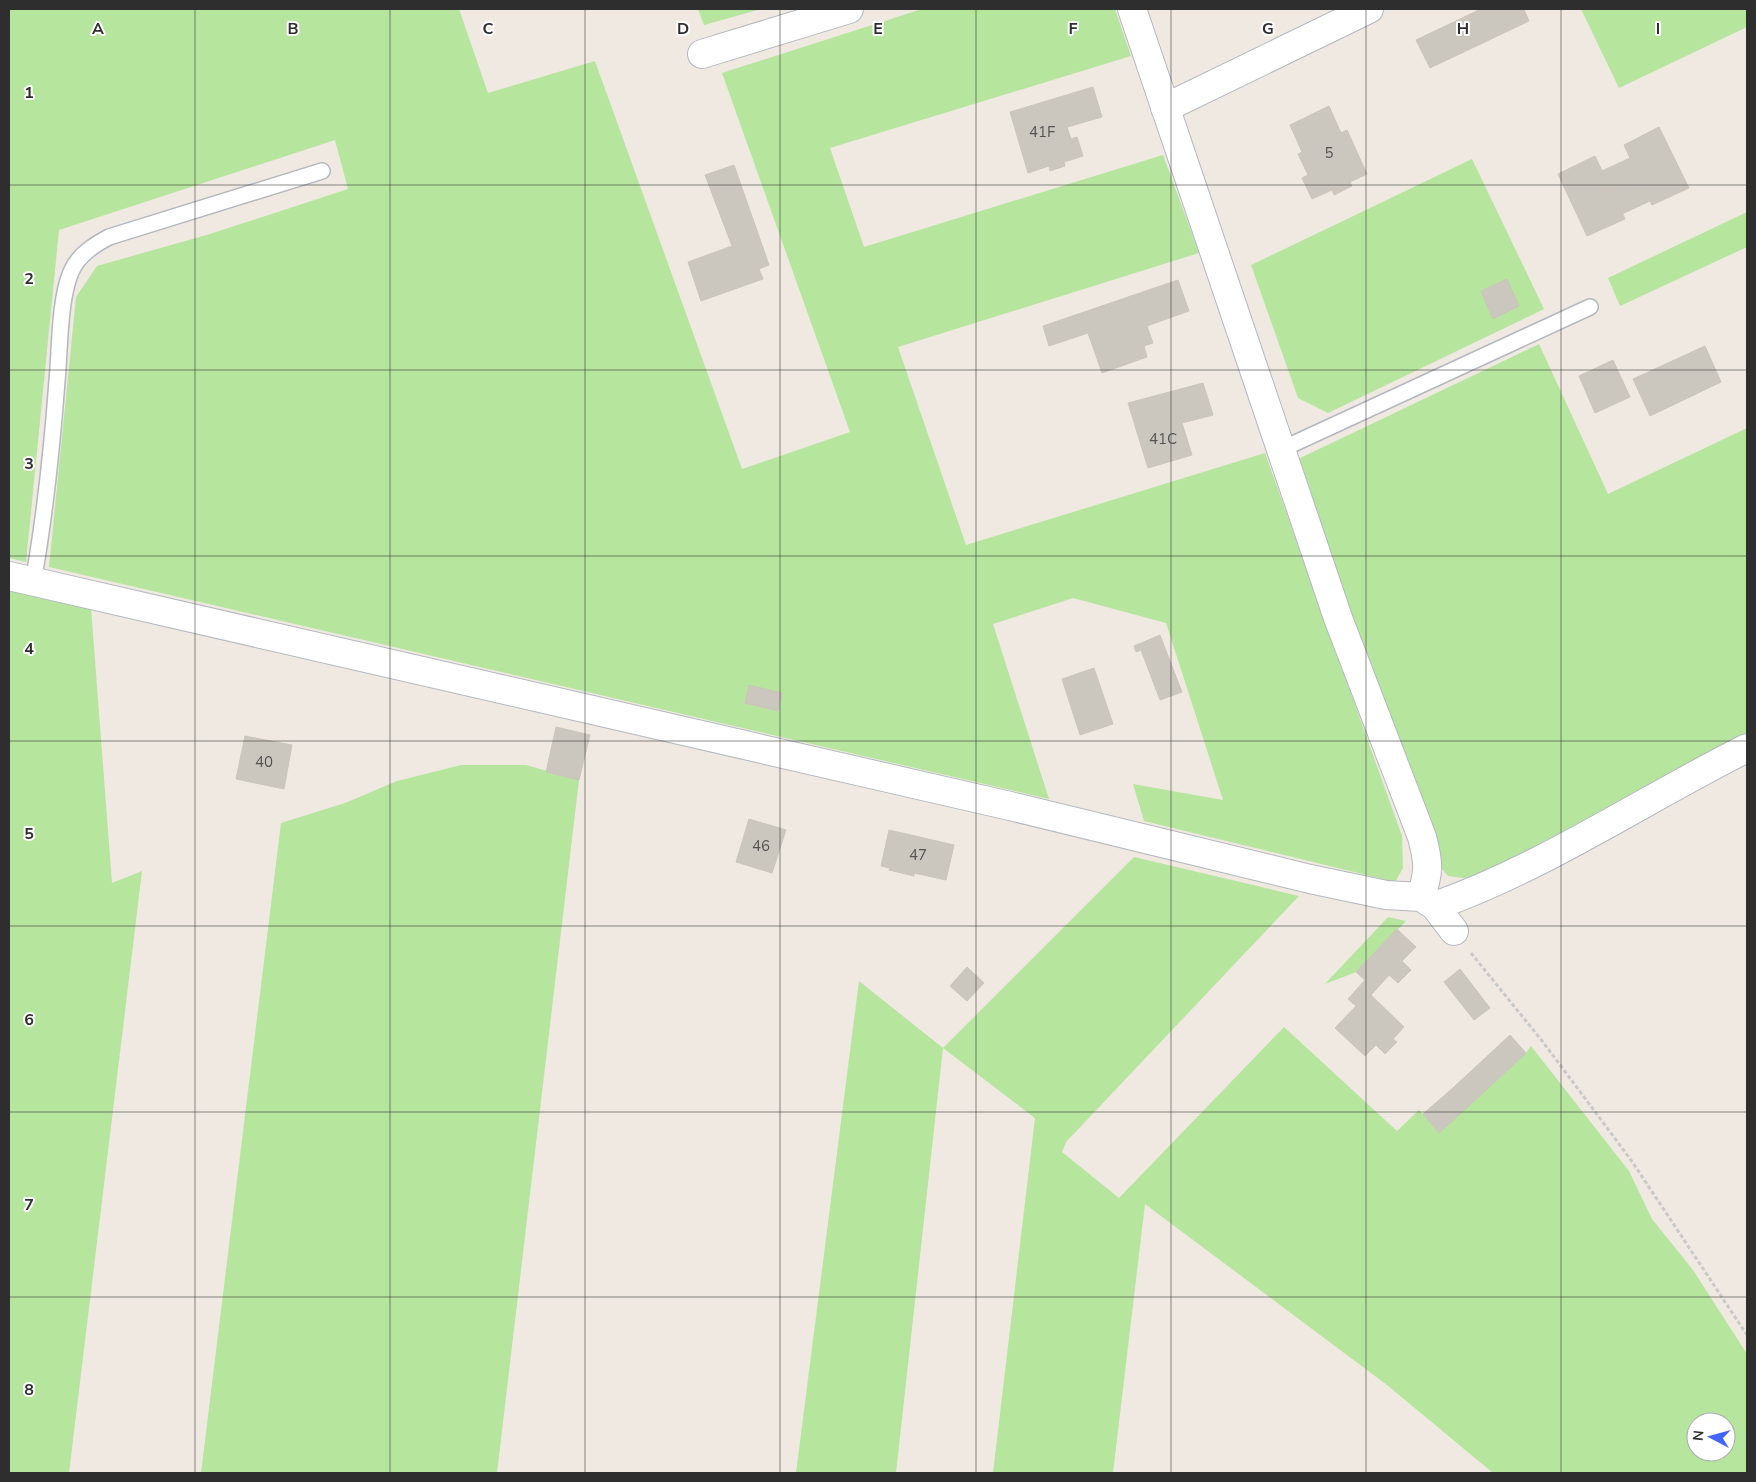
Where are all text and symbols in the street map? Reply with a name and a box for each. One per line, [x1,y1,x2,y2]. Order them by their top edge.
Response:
text: A [92,18,104,40]
text: B [287,18,299,40]
text: C [483,18,494,40]
text: D [677,18,689,40]
text: E [873,18,883,40]
text: F [1069,18,1078,40]
text: G [1262,18,1274,40]
text: H [1457,18,1469,40]
text: I [1656,18,1660,40]
text: 1 [24,82,34,104]
house number: 41F [1029,122,1055,142]
house number: 5 [1324,143,1334,163]
text: 2 [24,268,34,290]
house number: 41C [1149,429,1177,449]
text: 3 [24,453,34,475]
text: 4 [24,638,34,660]
house number: 40 [255,752,273,772]
text: 5 [24,823,34,845]
house number: 46 [752,836,770,856]
house number: 47 [909,845,927,865]
text: 6 [24,1009,34,1031]
text: 7 [24,1194,34,1216]
text: 8 [24,1379,34,1401]
north arrow [1686,1412,1736,1462]
text: N [1689,1429,1709,1442]

